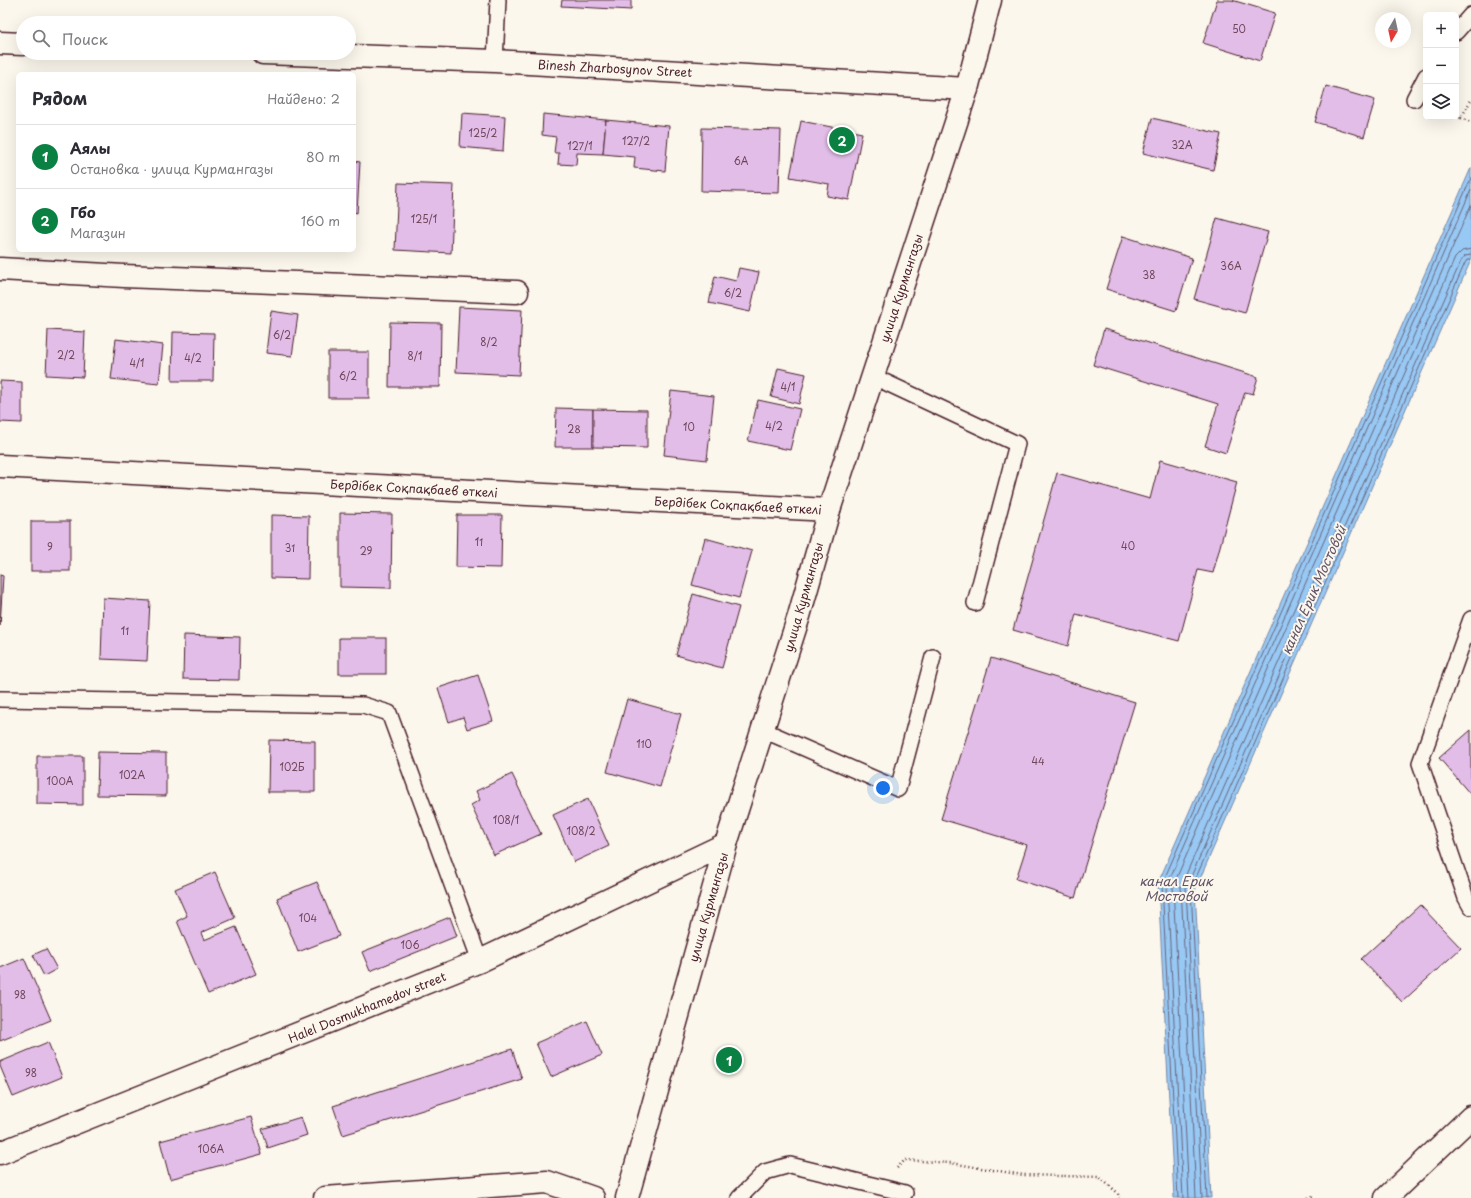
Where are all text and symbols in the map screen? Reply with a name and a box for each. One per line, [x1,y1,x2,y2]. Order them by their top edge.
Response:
north arrow [1375,12,1411,48]
map controls [1423,12,1459,120]
button: + [1423,12,1459,48]
search box [16,16,356,60]
house number: 50 [1232,21,1246,36]
icon: search [30,27,52,49]
text: Поиск [62,27,108,50]
button: − [1423,48,1459,84]
street label: Binesh Zharbosynov Street [537,55,693,81]
button: layers [1423,84,1459,120]
text: Рядом [32,85,87,111]
text: Найдено: 2 [267,89,340,108]
house number: 125/2 [469,125,497,140]
pin: 2 [829,125,855,155]
house number: 127/2 [622,133,650,148]
text: Аялы [70,136,110,159]
house number: 32А [1171,137,1193,152]
house number: 127/1 [567,138,593,153]
text: 1 [42,147,48,166]
text: 80 m [306,147,340,166]
house number: 6А [734,153,749,168]
text: Остановка · улица Курмангазы [70,159,273,178]
text: Гбо [70,200,96,223]
text: 2 [40,211,50,230]
text: 160 m [301,211,340,230]
house number: 125/1 [411,211,437,226]
text: Магазин [70,223,126,242]
street label: улица Курмангазы [875,231,927,345]
house number: 36А [1220,258,1242,273]
house number: 38 [1143,267,1155,282]
house number: 6/2 [724,285,742,300]
house number: 6/2 [273,327,291,342]
house number: 8/2 [480,334,498,349]
house number: 2/2 [57,347,75,362]
house number: 8/1 [408,348,422,363]
house number: 4/2 [184,350,202,365]
house number: 4/1 [129,355,145,370]
house number: 6/2 [339,368,357,383]
house number: 4/1 [780,379,796,394]
house number: 4/2 [765,418,783,433]
house number: 10 [683,419,695,434]
house number: 28 [567,421,581,436]
street label: Бердібек Соқпақбаев өткелі [330,475,498,501]
street label: Бердібек Соқпақбаев өткелі [654,492,822,518]
water label: канал Ерик Мостовой [1276,521,1351,657]
house number: 11 [475,534,483,549]
house number: 40 [1121,538,1135,553]
house number: 9 [47,539,53,554]
house number: 31 [285,540,295,555]
street label: улица Курмангазы [779,540,827,654]
house number: 29 [360,543,373,558]
house number: 11 [121,623,129,638]
house number: 110 [636,736,652,751]
house number: 44 [1031,753,1045,768]
house number: 102Б [279,759,305,774]
house number: 102А [119,767,145,782]
house number: 100А [47,773,74,788]
your location [873,778,893,798]
house number: 108/1 [493,812,519,827]
house number: 108/2 [566,823,596,838]
street label: улица Курмангазы [684,850,732,964]
water label: канал Ерик Мостовой [1139,871,1214,905]
house number: 104 [299,910,318,925]
house number: 106 [401,937,419,952]
street label: Halel Dosmukhamedov street [285,967,449,1047]
house number: 98 [14,987,26,1002]
pin: 1 [716,1045,742,1075]
house number: 98 [25,1065,37,1080]
house number: 106А [198,1141,225,1156]

